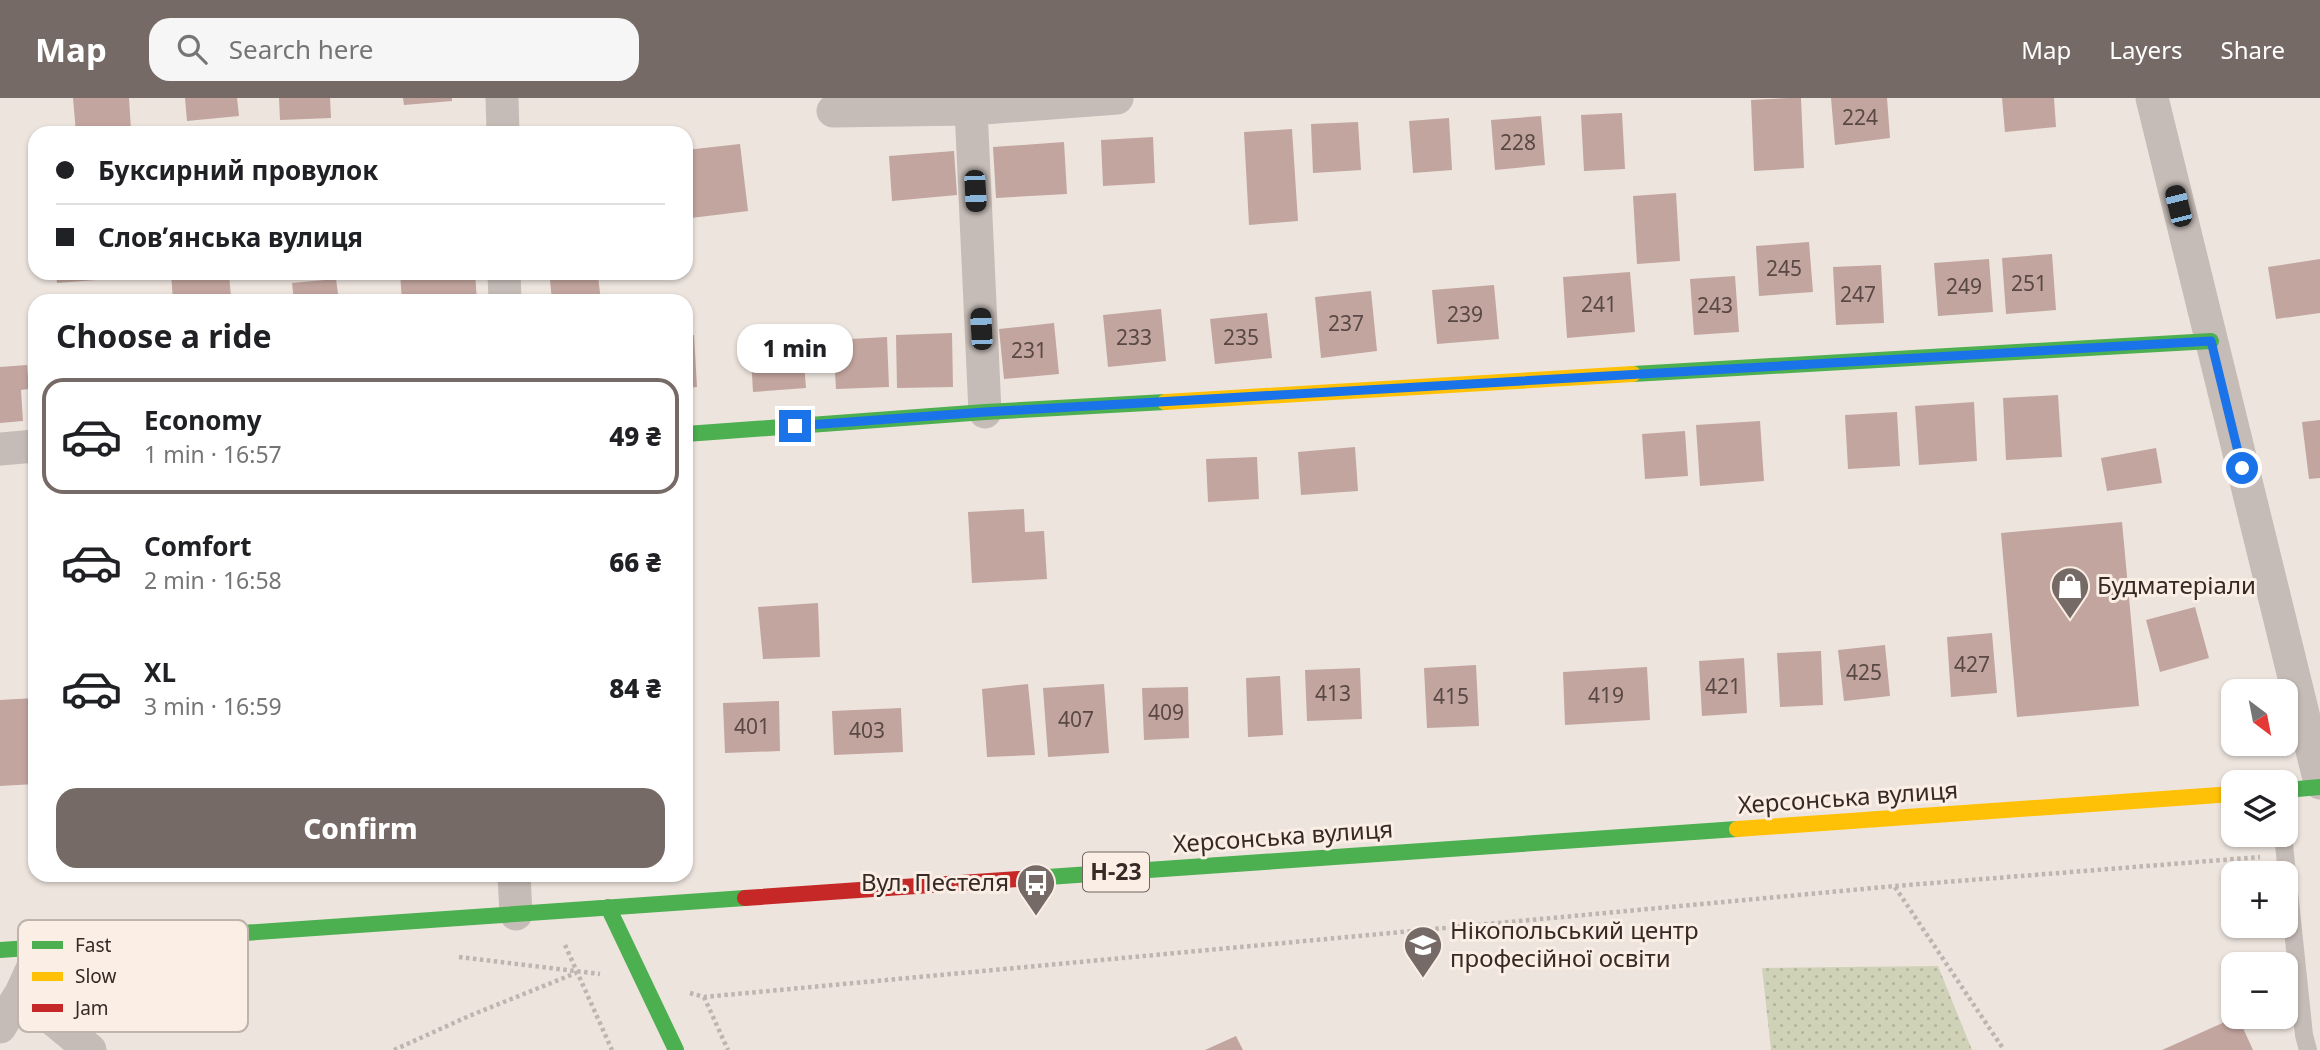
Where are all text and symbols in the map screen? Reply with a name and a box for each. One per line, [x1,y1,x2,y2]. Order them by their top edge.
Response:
search box [149,18,639,81]
text: Map [35,27,107,72]
icon: search [173,30,211,68]
text: Search here [229,31,373,67]
text: Map [2021,33,2071,66]
text: Layers [2109,33,2183,66]
text: Share [2221,33,2285,66]
house number: 224 [1842,103,1878,131]
house number: 228 [1500,128,1536,156]
text: Буксирний провулок [98,152,378,188]
car [964,169,987,213]
car [2163,183,2194,229]
text: Словʼянська вулиця [98,219,363,255]
house number: 245 [1766,254,1802,282]
house number: 251 [2011,269,2047,297]
house number: 249 [1946,272,1982,300]
house number: 247 [1840,280,1876,308]
house number: 241 [1581,290,1617,318]
house number: 243 [1697,291,1733,319]
house number: 239 [1447,300,1483,328]
car [970,307,993,351]
house number: 237 [1328,309,1364,337]
text: Choose a ride [56,314,272,357]
house number: 233 [1116,323,1152,351]
house number: 235 [1223,323,1259,351]
callout: 1 min [737,324,853,374]
text: 1 min [763,332,827,364]
house number: 231 [1011,336,1047,364]
text: Economy [144,402,262,438]
icon: car [60,405,123,468]
route end [779,410,811,442]
text: 49 ₴ [609,418,661,454]
text: 1 min · 16:57 [144,438,282,470]
route start [2226,452,2258,484]
text: Comfort [144,528,252,564]
icon: car [60,531,123,594]
text: 66 ₴ [609,544,661,580]
text: 2 min · 16:58 [144,564,282,596]
shop icon: Будматеріали [2049,565,2091,620]
place label: Будматеріали [2097,568,2256,601]
house number: 427 [1954,650,1990,678]
text: XL [144,654,176,690]
icon: car [60,657,123,720]
house number: 425 [1846,658,1882,686]
text: 84 ₴ [609,670,661,706]
house number: 421 [1705,672,1741,700]
house number: 413 [1315,679,1351,707]
north arrow [2221,679,2298,756]
map controls [2221,679,2298,1029]
house number: 419 [1588,681,1624,709]
house number: 415 [1433,682,1469,710]
text: 3 min · 16:59 [144,690,282,722]
house number: 409 [1148,698,1184,726]
house number: 407 [1058,705,1094,733]
house number: 401 [734,712,770,740]
house number: 403 [849,716,885,744]
button: layers [2221,770,2298,847]
street label: Херсонська вулиця [1737,772,1959,821]
button: Confirm [56,788,665,868]
street label: Херсонська вулиця [1172,811,1394,860]
road number: Н-23 [1083,852,1149,892]
button: + [2221,861,2298,938]
bus stop icon: Вул. Пестеля [1015,862,1057,917]
place label: Вул. Пестеля [861,865,1009,898]
place label: Нікопольський центр професійної освіти [1450,913,1699,974]
legend [18,920,248,1032]
school or university icon: Нікопольський центр професійної освіти [1402,924,1444,979]
text: Fast [75,932,112,958]
button: − [2221,952,2298,1029]
text: Slow [75,963,116,989]
text: Jam [73,995,109,1021]

